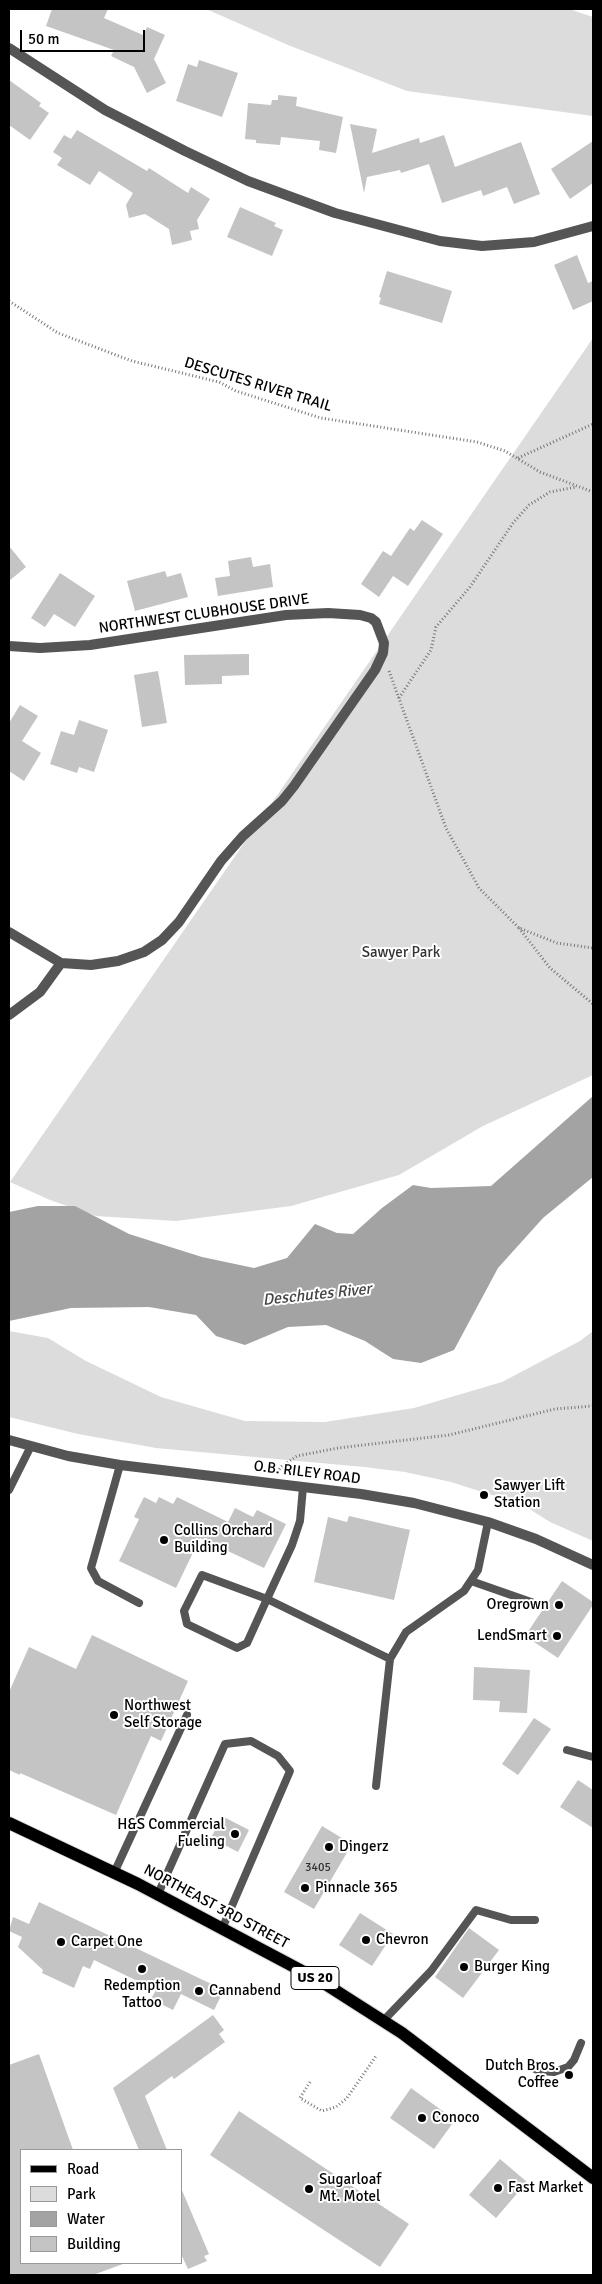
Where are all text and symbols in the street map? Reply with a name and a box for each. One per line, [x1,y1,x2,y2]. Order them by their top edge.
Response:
scale bar [22,20,148,52]
text: 50 m [28,30,59,48]
street label: DESCUTES RIVER TRAIL [182,354,334,416]
street label: NORTHWEST CLUBHOUSE DRIVE [98,590,310,638]
park label: Sawyer Park [362,944,440,962]
water label: Deschutes River [262,1280,372,1310]
street label: O.B. RILEY ROAD [253,1458,361,1488]
place label: Sawyer Lift Station [494,1477,565,1512]
marker: Sawyer Lift Station [478,1489,490,1501]
place label: Collins Orchard Building [174,1522,273,1557]
marker: Collins Orchard Building [158,1534,170,1546]
place label: Oregrown [487,1596,549,1614]
marker: Oregrown [553,1599,565,1611]
place label: LendSmart [477,1627,547,1645]
marker: LendSmart [551,1630,563,1642]
place label: Northwest Self Storage [124,1697,202,1732]
marker: Northwest Self Storage [108,1709,120,1721]
place label: H&S Commercial Fueling [117,1816,225,1851]
marker: H&S Commercial Fueling [229,1828,241,1840]
place label: Dingerz [339,1838,389,1856]
marker: Dingerz [323,1841,335,1853]
street label: NORTHEAST 3RD STREET [140,1861,292,1953]
house number: 3405 [305,1861,331,1875]
place label: Pinnacle 365 [315,1879,398,1897]
marker: Pinnacle 365 [299,1882,311,1894]
place label: Chevron [376,1931,429,1949]
place label: Carpet One [71,1933,143,1951]
marker: Chevron [360,1934,372,1946]
marker: Carpet One [55,1936,67,1948]
place label: Burger King [474,1958,550,1976]
marker: Burger King [458,1961,470,1973]
marker: Redemption Tattoo [136,1963,148,1975]
road number: US 20 [291,1966,339,1990]
place label: Redemption Tattoo [103,1977,181,2012]
place label: Cannabend [209,1982,281,2000]
marker: Cannabend [193,1985,205,1997]
place label: Dutch Bros. Coffee [485,2057,559,2092]
marker: Dutch Bros. Coffee [563,2069,575,2081]
place label: Conoco [432,2109,480,2127]
marker: Conoco [416,2112,428,2124]
legend [20,2149,182,2264]
text: Road [67,2160,99,2178]
place label: Sugarloaf Mt. Motel [319,2171,381,2206]
place label: Fast Market [508,2179,583,2197]
marker: Fast Market [492,2182,504,2194]
marker: Sugarloaf Mt. Motel [303,2183,315,2195]
text: Park [67,2185,96,2203]
text: Water [67,2210,105,2228]
text: Building [67,2235,121,2253]

